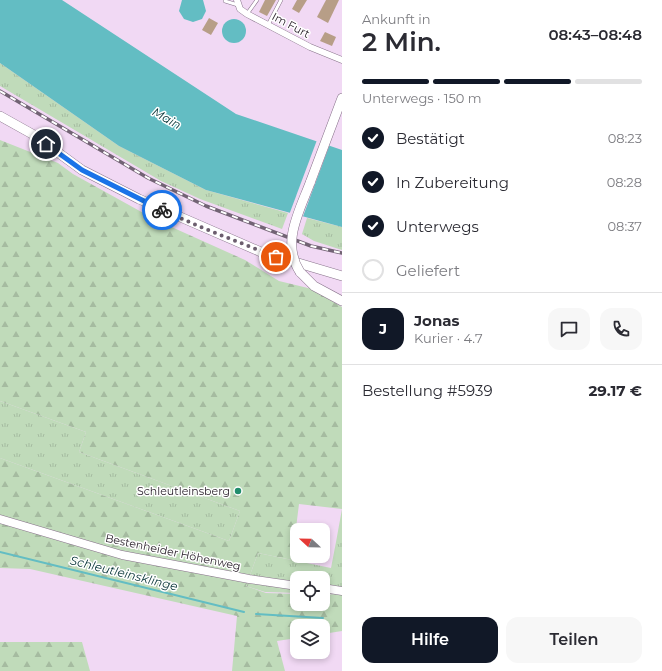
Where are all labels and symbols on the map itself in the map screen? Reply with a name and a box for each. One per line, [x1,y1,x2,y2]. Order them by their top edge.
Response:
street label: Im Furt [270,9,313,41]
water label: Main [150,104,184,132]
pin [29,127,63,161]
courier [142,190,182,230]
pin [259,240,293,274]
place label: Schleutleinsberg [137,484,230,498]
marker: Schleutleinsberg [233,486,243,496]
north arrow [290,523,330,563]
street label: Bestenheider Höhenweg [104,531,242,573]
water label: Schleutleinsklinge [69,552,179,594]

